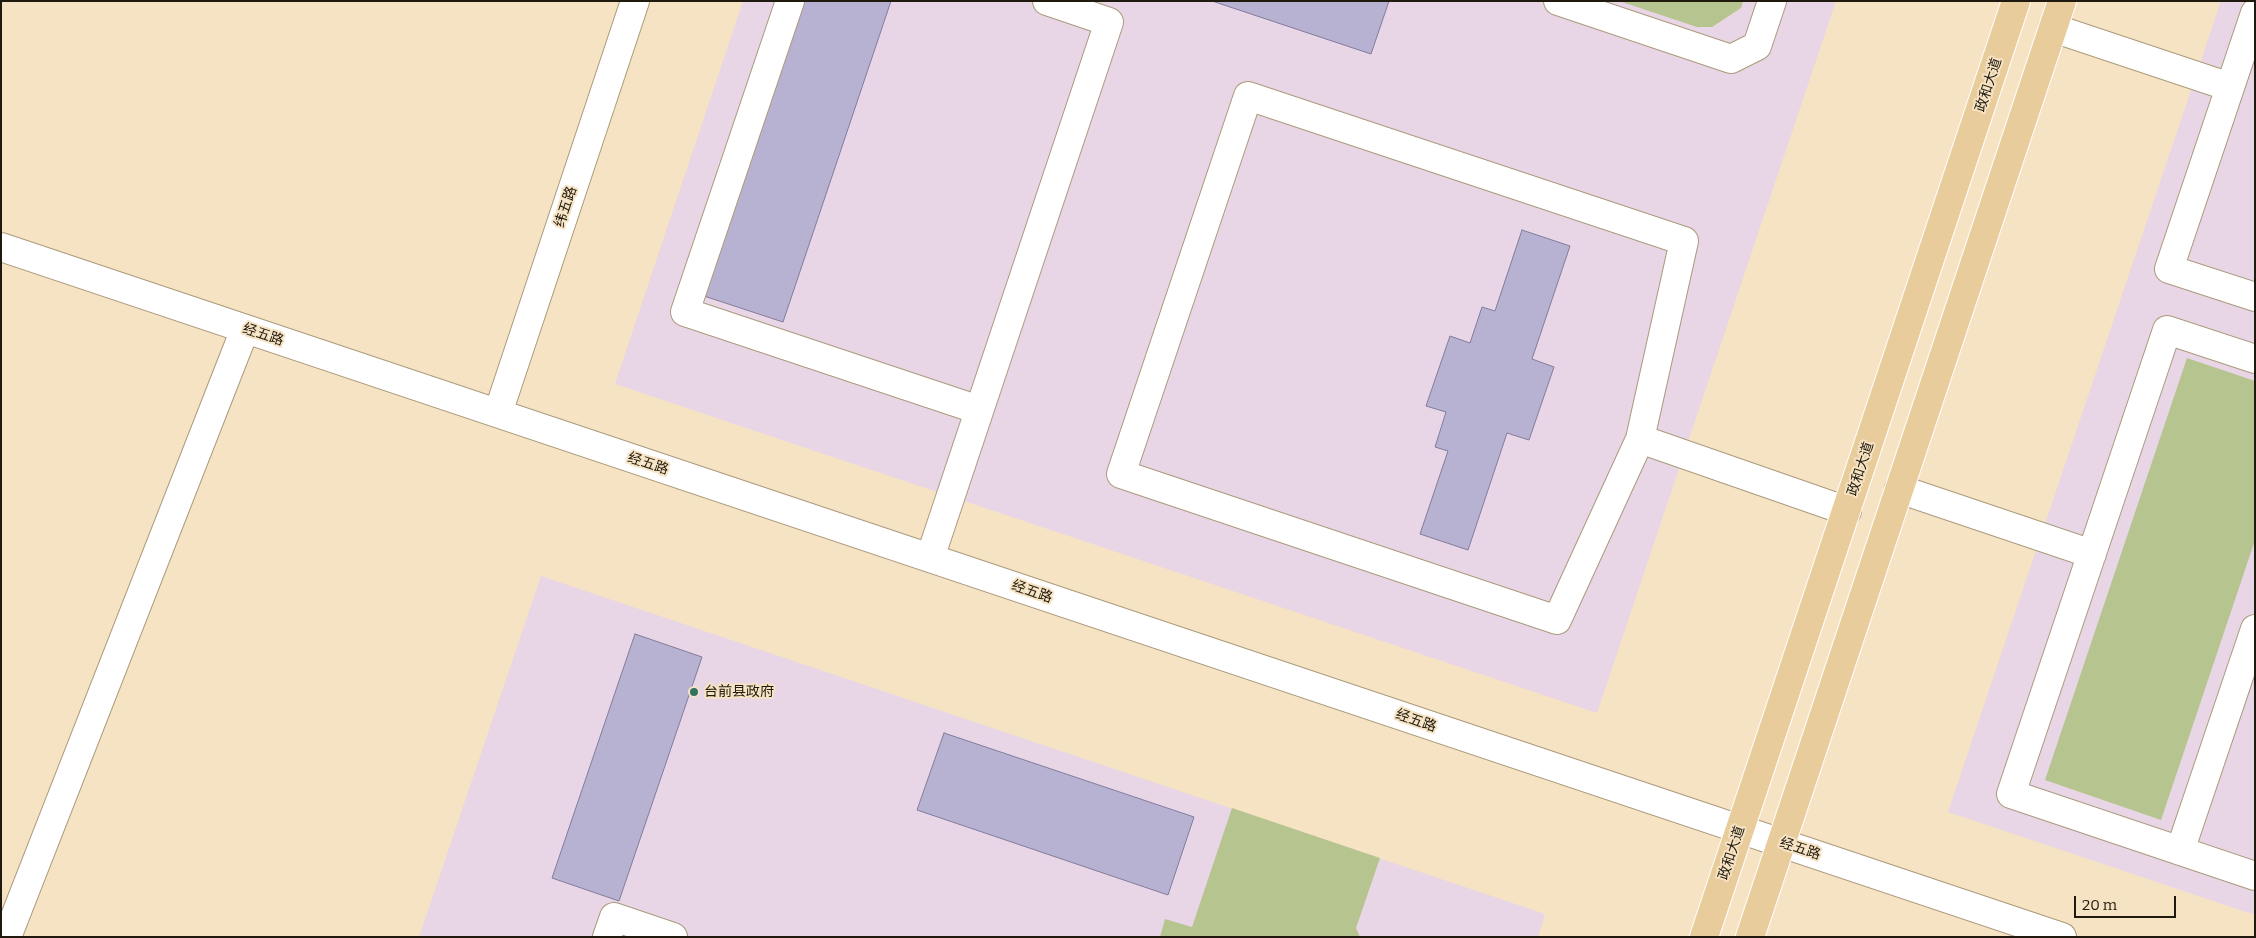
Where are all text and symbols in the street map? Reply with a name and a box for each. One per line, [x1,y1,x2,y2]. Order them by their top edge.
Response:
street label: 政和大道 [1972,56,2006,114]
street label: 纬五路 [552,184,580,230]
street label: 经五路 [240,321,286,349]
street label: 政和大道 [1844,440,1878,498]
street label: 经五路 [625,450,671,478]
street label: 经五路 [1009,577,1055,607]
place label: 台前县政府 [704,684,774,700]
marker: 台前县政府 [688,686,700,698]
street label: 经五路 [1393,706,1439,736]
street label: 政和大道 [1715,824,1749,882]
street label: 经五路 [1777,835,1823,863]
scale bar [2076,886,2178,918]
text: 20 m [2082,896,2117,914]

